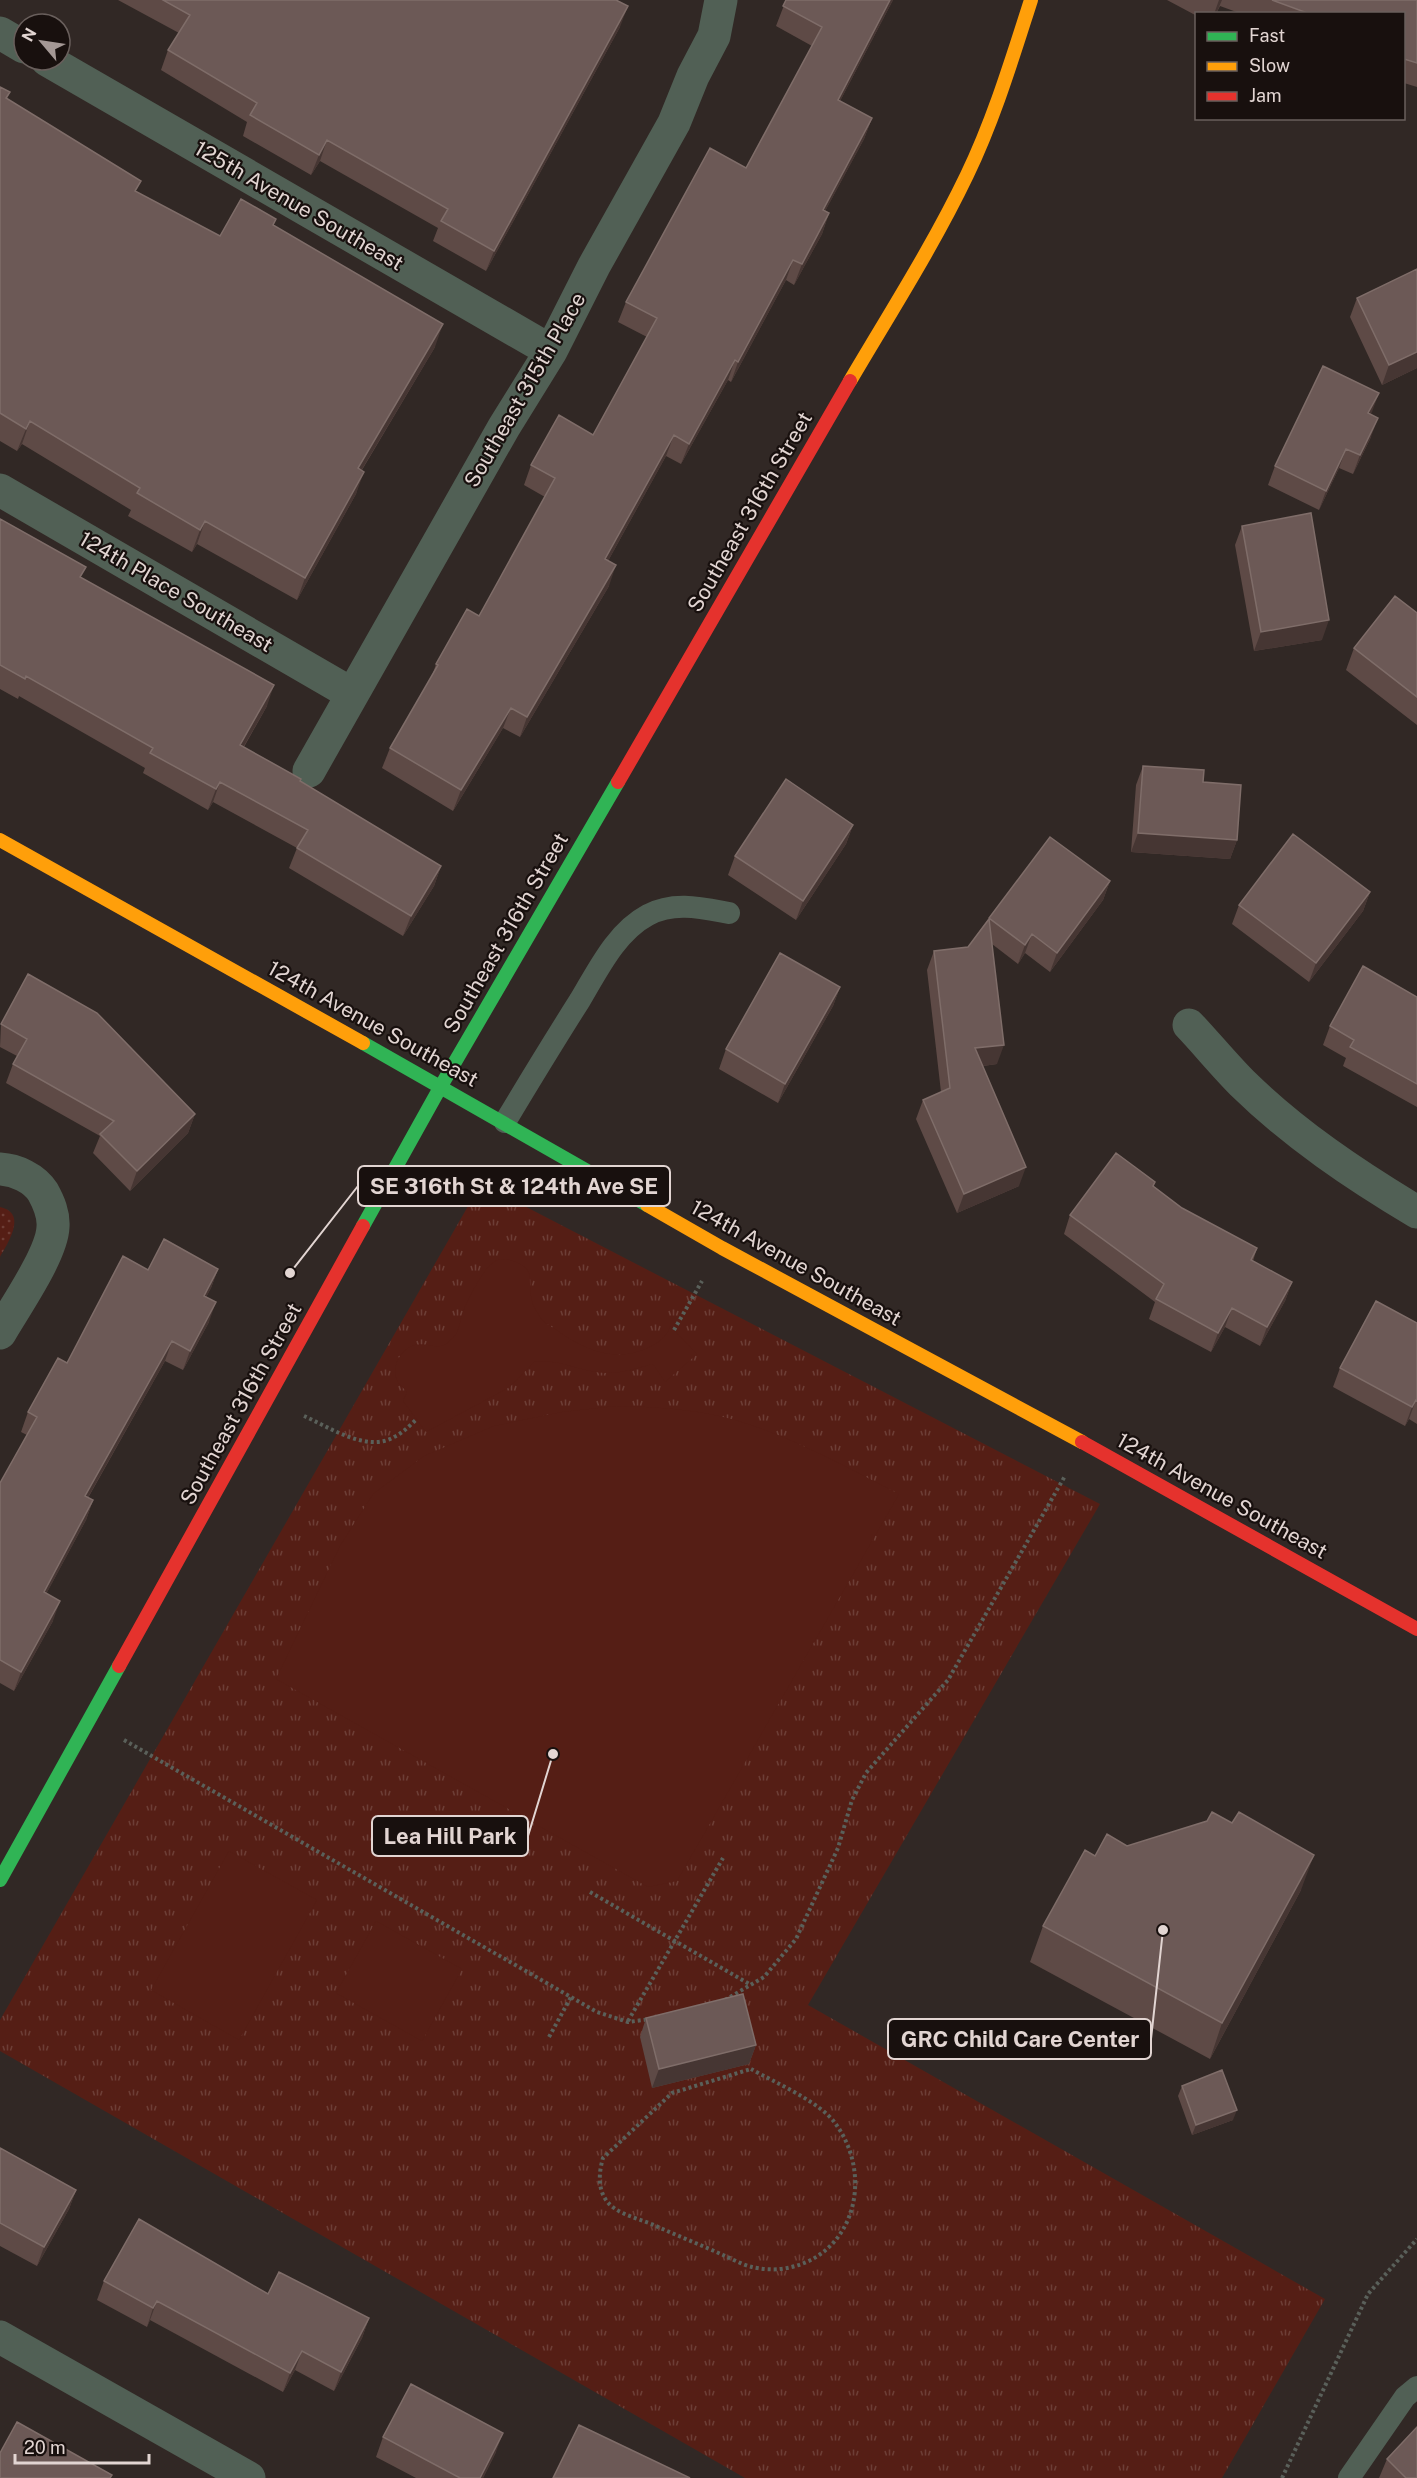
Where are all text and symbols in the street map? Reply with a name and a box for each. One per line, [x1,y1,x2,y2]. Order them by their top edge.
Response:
north arrow [12,12,72,72]
legend [1195,12,1405,120]
text: N [18,25,41,45]
text: Fast [1249,25,1285,46]
text: Slow [1249,55,1290,76]
text: Jam [1249,85,1282,106]
street label: 125th Avenue Southeast [190,135,408,276]
street label: Southeast 315th Place [459,288,590,491]
street label: Southeast 316th Street [682,407,817,616]
street label: 124th Place Southeast [75,526,277,657]
street label: Southeast 316th Street [438,828,573,1037]
street label: 124th Avenue Southeast [264,955,483,1092]
callout: SE 316th St & 124th Ave SE [358,1166,670,1206]
text: SE 316th St & 124th Ave SE [370,1173,658,1199]
street label: 124th Avenue Southeast [687,1194,906,1331]
street label: Southeast 316th Street [175,1298,306,1509]
street label: 124th Avenue Southeast [1113,1427,1332,1564]
callout: Lea Hill Park [372,1816,528,1856]
text: Lea Hill Park [384,1823,517,1849]
callout: GRC Child Care Center [888,2019,1151,2059]
text: GRC Child Care Center [901,2026,1139,2052]
scale bar [15,2427,148,2465]
text: 20 m [24,2437,66,2458]

